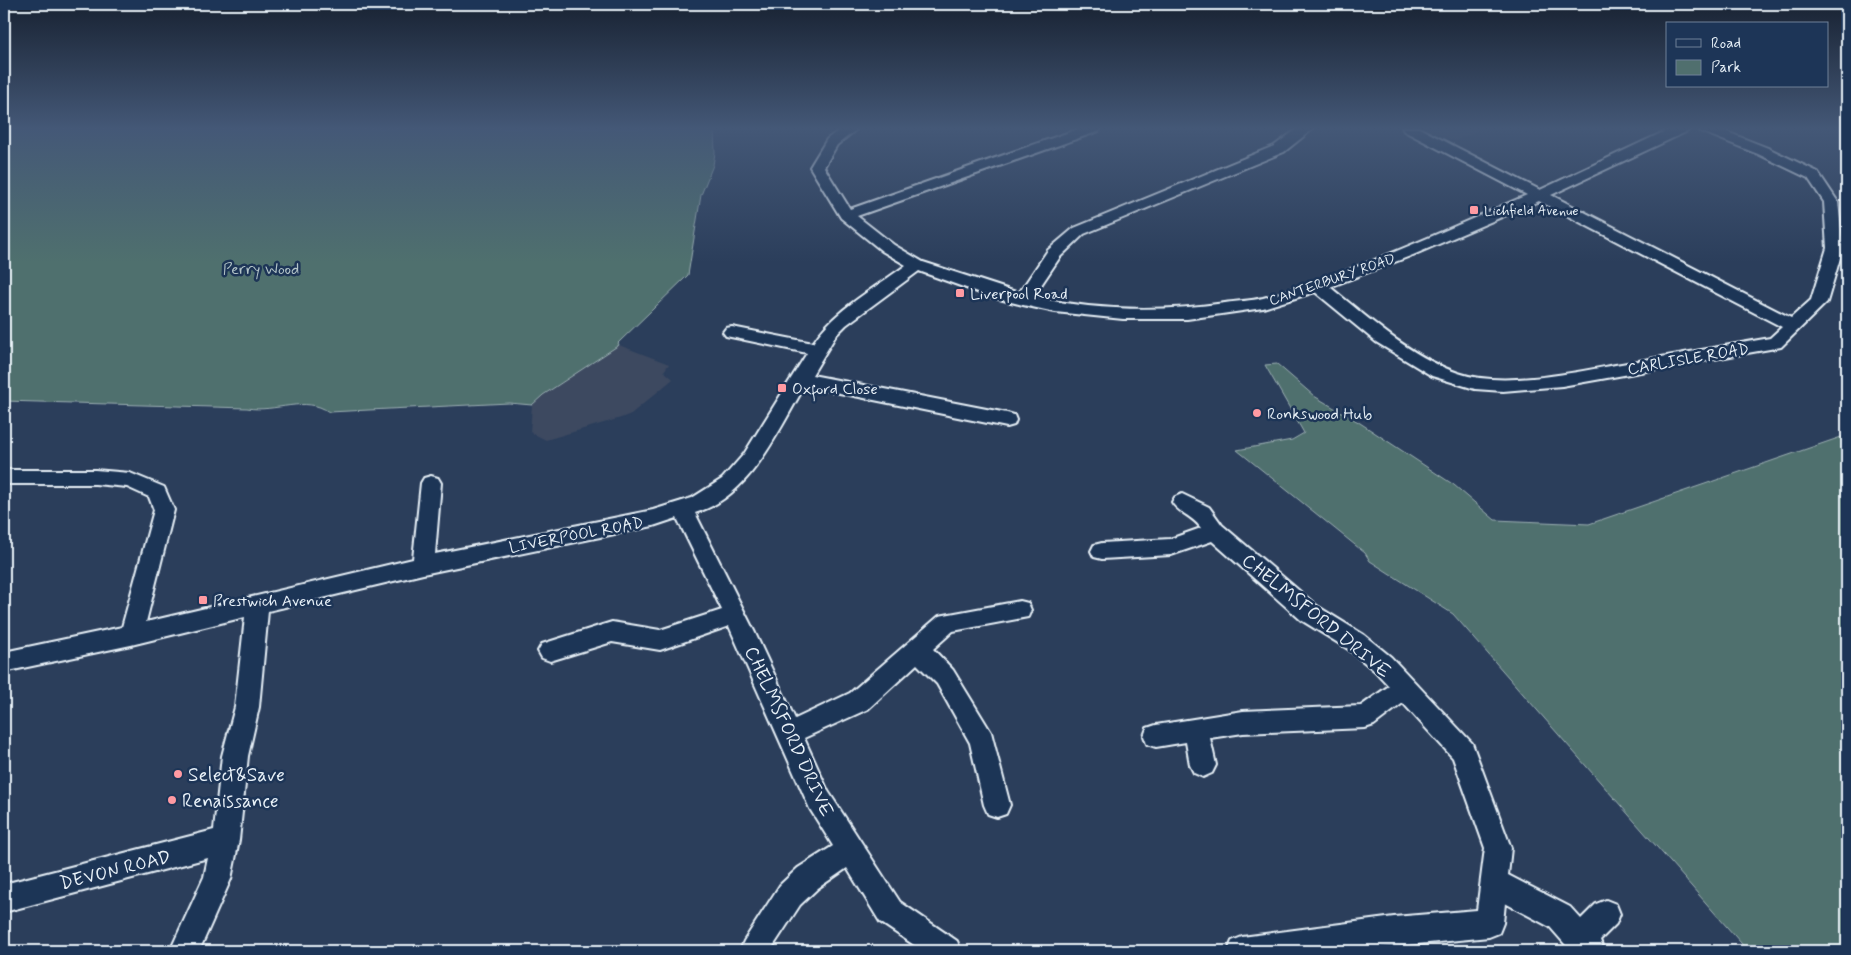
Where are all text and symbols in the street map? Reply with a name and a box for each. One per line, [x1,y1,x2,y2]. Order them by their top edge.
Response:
legend [1666,22,1828,88]
text: Road [1711,34,1741,54]
text: Park [1711,58,1741,78]
place label: Lichfield Avenue [1484,202,1579,220]
marker: Lichfield Avenue [1468,204,1480,216]
street label: CANTERBURY ROAD [1267,250,1398,310]
park label: Perry Wood [223,259,299,280]
place label: Liverpool Road [970,284,1068,305]
marker: Liverpool Road [954,287,966,299]
street label: CARLISLE ROAD [1626,338,1751,380]
place label: Oxford Close [792,379,878,402]
marker: Oxford Close [776,382,788,394]
place label: Ronkswood Hub [1267,404,1372,425]
marker: Ronkswood Hub [1251,407,1263,419]
street label: LIVERPOOL ROAD [507,512,645,559]
street label: CHELMSFORD DRIVE [1236,548,1396,684]
place label: Prestwich Avenue [213,591,332,612]
marker: Prestwich Avenue [197,594,209,606]
street label: CHELMSFORD DRIVE [738,642,839,821]
place label: Select&Save [188,763,285,788]
marker: Select&Save [172,768,184,780]
place label: Renaissance [182,789,279,814]
marker: Renaissance [166,794,178,806]
street label: DEVON ROAD [57,845,173,896]

